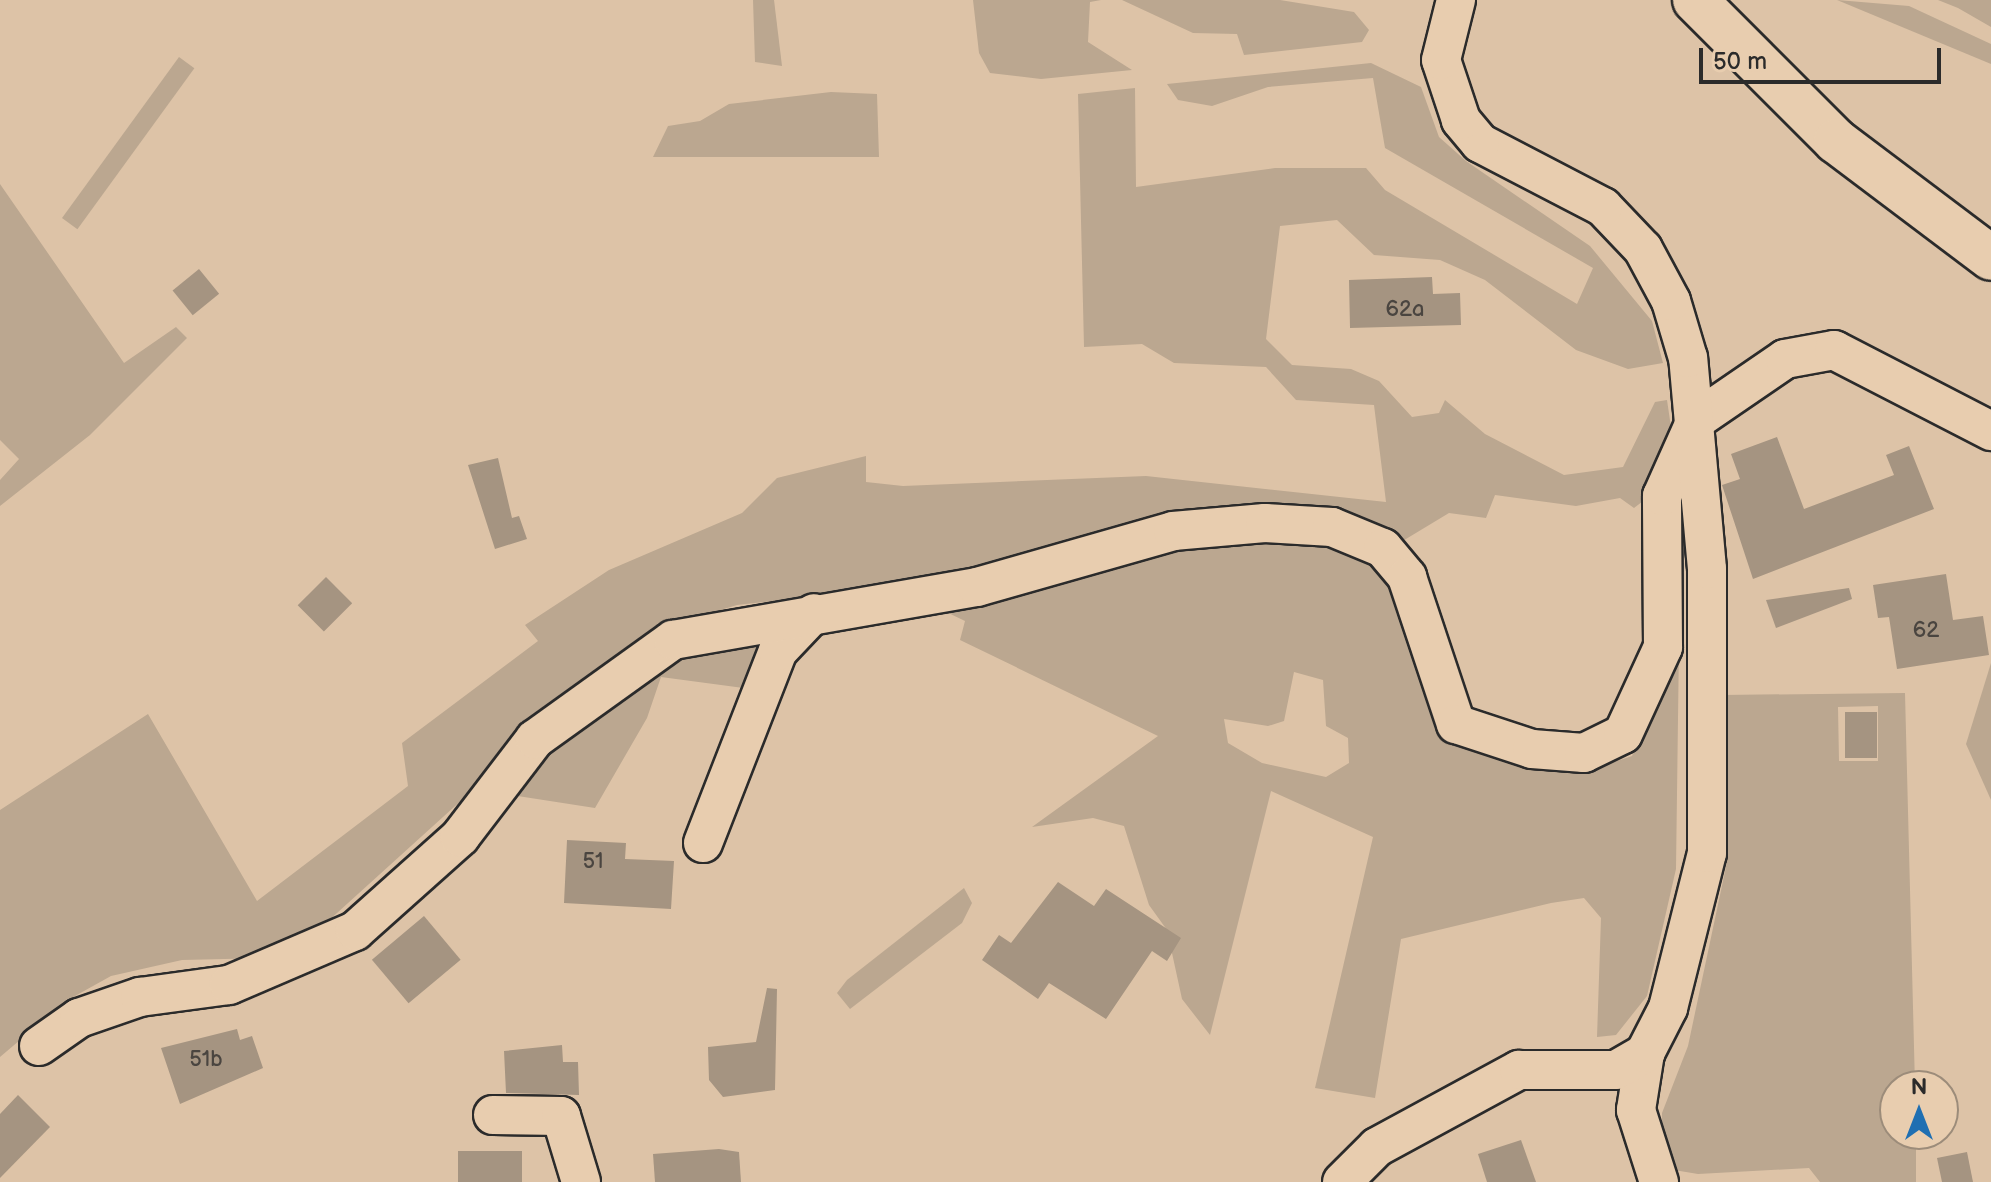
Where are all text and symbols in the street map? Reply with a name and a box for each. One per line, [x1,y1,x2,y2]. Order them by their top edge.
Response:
scale bar [1703,32,1945,82]
text: 50 m [1713,47,1767,76]
house number: 62a [1386,297,1424,323]
house number: 62 [1913,618,1939,644]
house number: 51 [582,849,604,875]
house number: 51b [189,1047,223,1073]
north arrow [1879,1070,1959,1150]
text: N [1911,1074,1927,1101]

